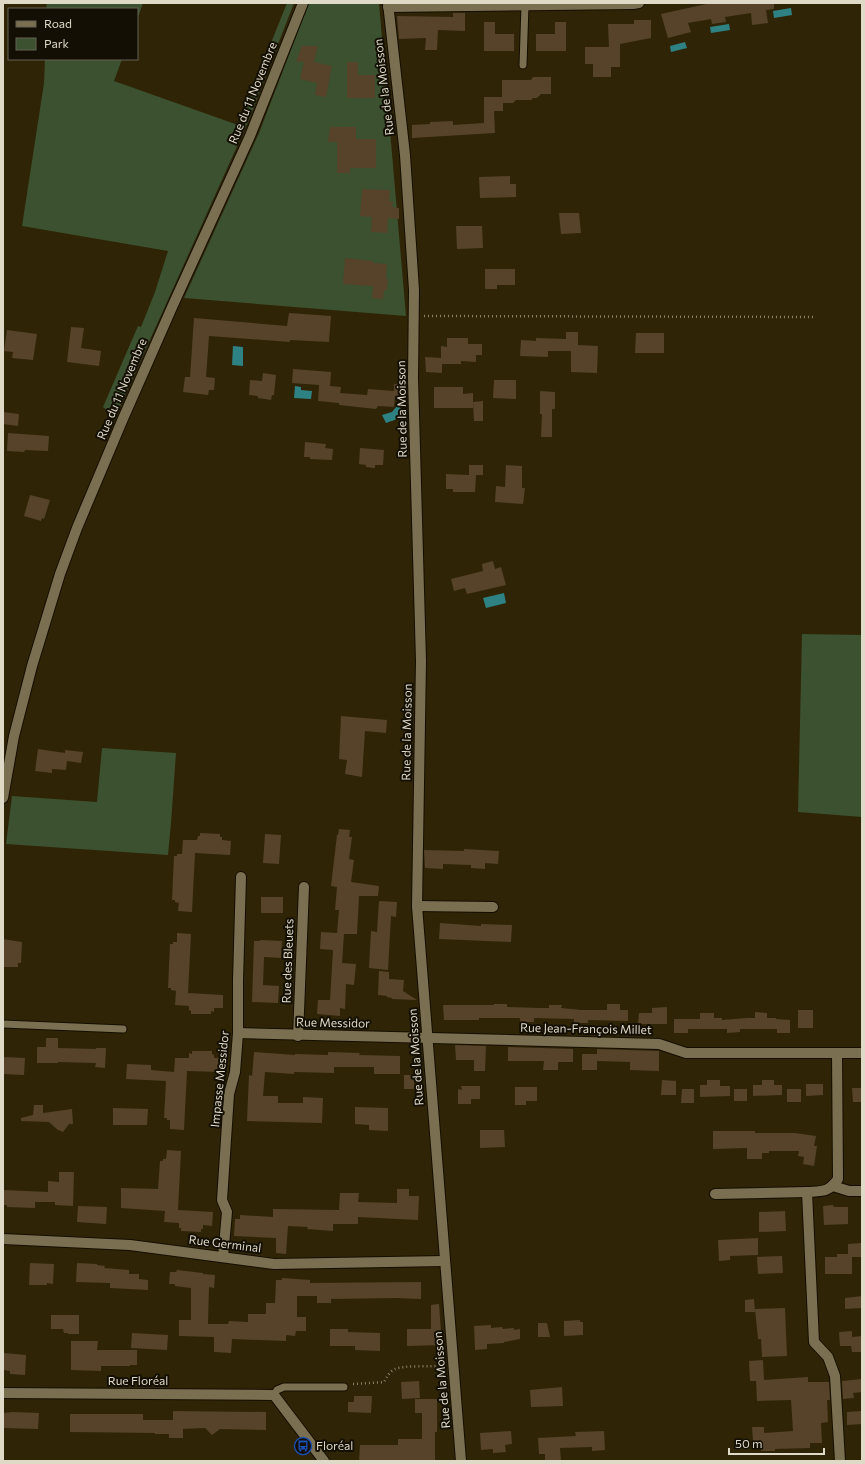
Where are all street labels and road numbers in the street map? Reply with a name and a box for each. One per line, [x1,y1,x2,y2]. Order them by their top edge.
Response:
street label: Rue de la Moisson [370,38,396,136]
street label: Rue du 11 Novembre [225,40,279,146]
street label: Rue du 11 Novembre [93,336,149,441]
street label: Rue de la Moisson [393,360,409,458]
street label: Rue de la Moisson [398,683,414,781]
street label: Rue des Bleuets [279,918,295,1004]
street label: Rue de la Moisson [405,1008,425,1106]
street label: Rue Messidor [296,1014,370,1030]
street label: Rue Jean-François Millet [520,1020,652,1037]
street label: Impasse Messidor [207,1030,231,1128]
street label: Rue Germinal [188,1232,262,1254]
street label: Rue de la Moisson [430,1331,452,1429]
street label: Rue Floréal [108,1373,168,1387]

